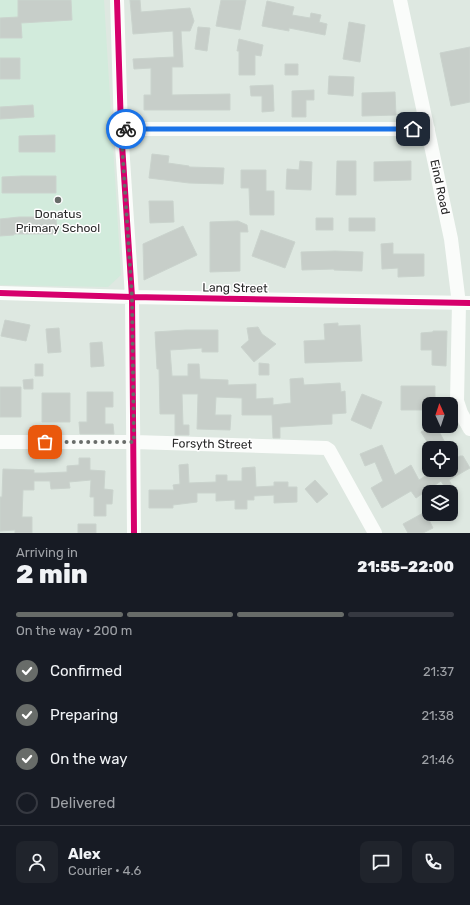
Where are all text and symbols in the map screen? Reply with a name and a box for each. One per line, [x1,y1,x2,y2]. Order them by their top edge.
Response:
courier [106,109,146,149]
pin [396,112,430,146]
icon: bike [115,118,137,140]
icon: home [402,118,424,140]
street label: Eind Road [427,158,453,216]
marker: Donatus Primary School [53,195,63,205]
place label: Donatus Primary School [16,207,100,235]
street label: Lang Street [202,280,268,296]
north arrow [422,397,458,433]
map controls [422,397,458,521]
pin [28,425,62,459]
icon: bag [34,431,56,453]
street label: Forsyth Street [172,436,253,452]
button: locate [422,441,458,477]
button: layers [422,485,458,521]
text: Arriving in [16,545,78,560]
text: 21:55–22:00 [357,558,454,576]
text: 2 min [16,559,88,590]
text: On the way · 200 m [16,623,132,638]
icon: check [16,660,38,682]
text: Confirmed [50,662,122,680]
text: 21:37 [423,664,454,679]
icon: check [16,704,38,726]
text: Preparing [50,706,118,724]
text: 21:38 [421,708,454,723]
icon: check [16,748,38,770]
text: On the way [50,750,128,768]
text: 21:46 [422,752,454,767]
text: Delivered [50,794,115,812]
button: person [16,841,58,883]
button: chat [360,841,402,883]
button: phone [412,841,454,883]
text: Alex [68,845,101,863]
text: Courier · 4.6 [68,863,141,878]

